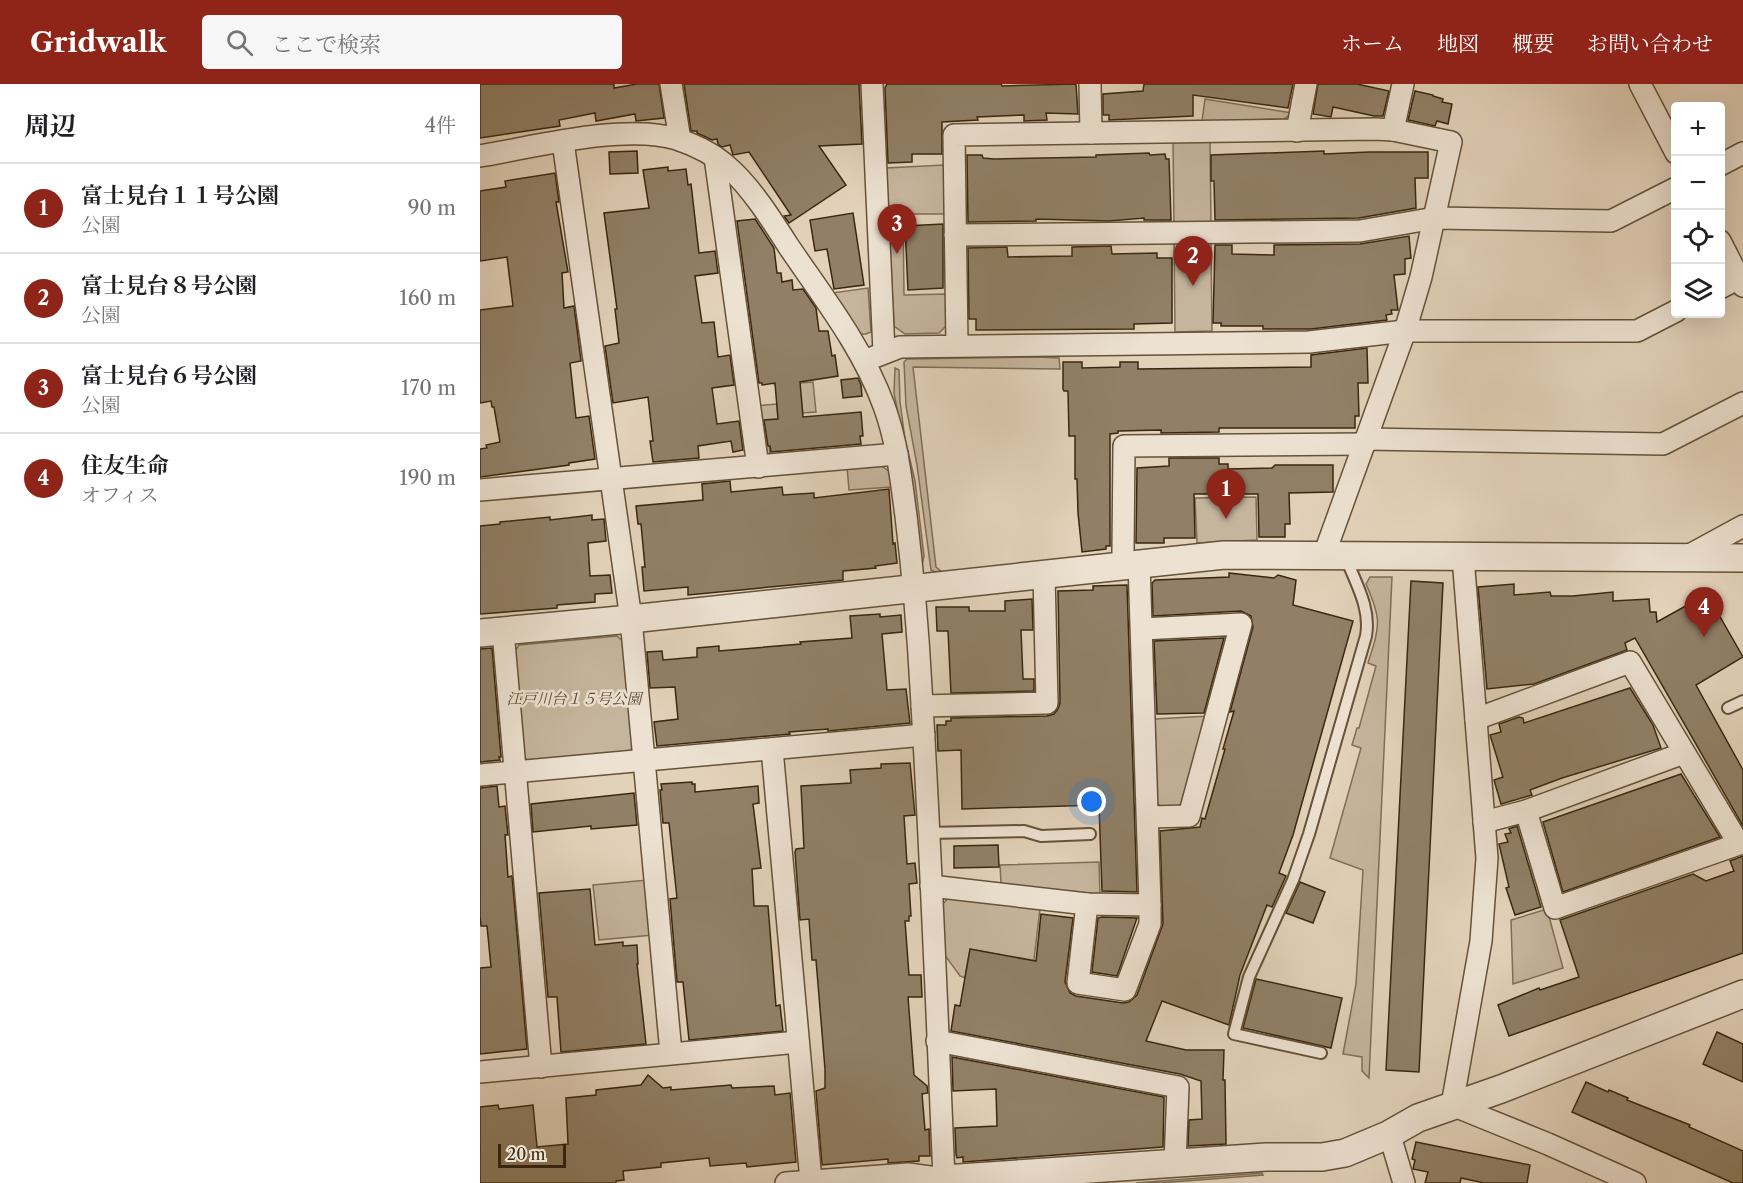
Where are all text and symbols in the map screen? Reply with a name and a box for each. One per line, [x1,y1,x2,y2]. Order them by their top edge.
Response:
search box [202,15,622,69]
text: Gridwalk [30,25,166,59]
icon: search [223,26,256,59]
text: ここで検索 [271,31,381,58]
text: ホーム [1341,31,1404,56]
text: 地図 [1437,31,1479,56]
text: 概要 [1512,31,1554,56]
text: お問い合わせ [1587,31,1713,56]
map controls [1671,102,1725,318]
button: + [1671,102,1725,156]
text: 周辺 [24,110,76,142]
text: 4件 [424,113,456,137]
button: − [1671,156,1725,210]
text: 富士見台１１号公園 [81,182,279,209]
text: 1 [39,196,48,220]
text: 90 m [408,196,456,220]
pin: 3 [878,204,916,254]
button: locate [1671,210,1725,264]
text: 公園 [81,213,121,237]
pin: 2 [1174,236,1212,286]
button: layers [1671,264,1725,318]
text: 富士見台８号公園 [81,272,257,299]
text: 2 [38,286,49,310]
text: 160 m [399,286,456,310]
text: 公園 [81,303,121,327]
text: 富士見台６号公園 [81,362,257,389]
text: 3 [38,376,49,400]
text: 170 m [401,376,456,400]
text: 公園 [81,393,121,417]
text: 住友生命 [81,452,169,479]
text: 4 [38,466,49,490]
text: 190 m [399,466,456,490]
pin: 1 [1206,470,1246,519]
text: オフィス [81,483,159,507]
pin: 4 [1684,588,1724,637]
park label: 江戸川台１５号公園 [506,689,644,708]
your location [1077,787,1106,816]
scale bar [498,1141,566,1168]
text: 20 m [507,1144,546,1164]

